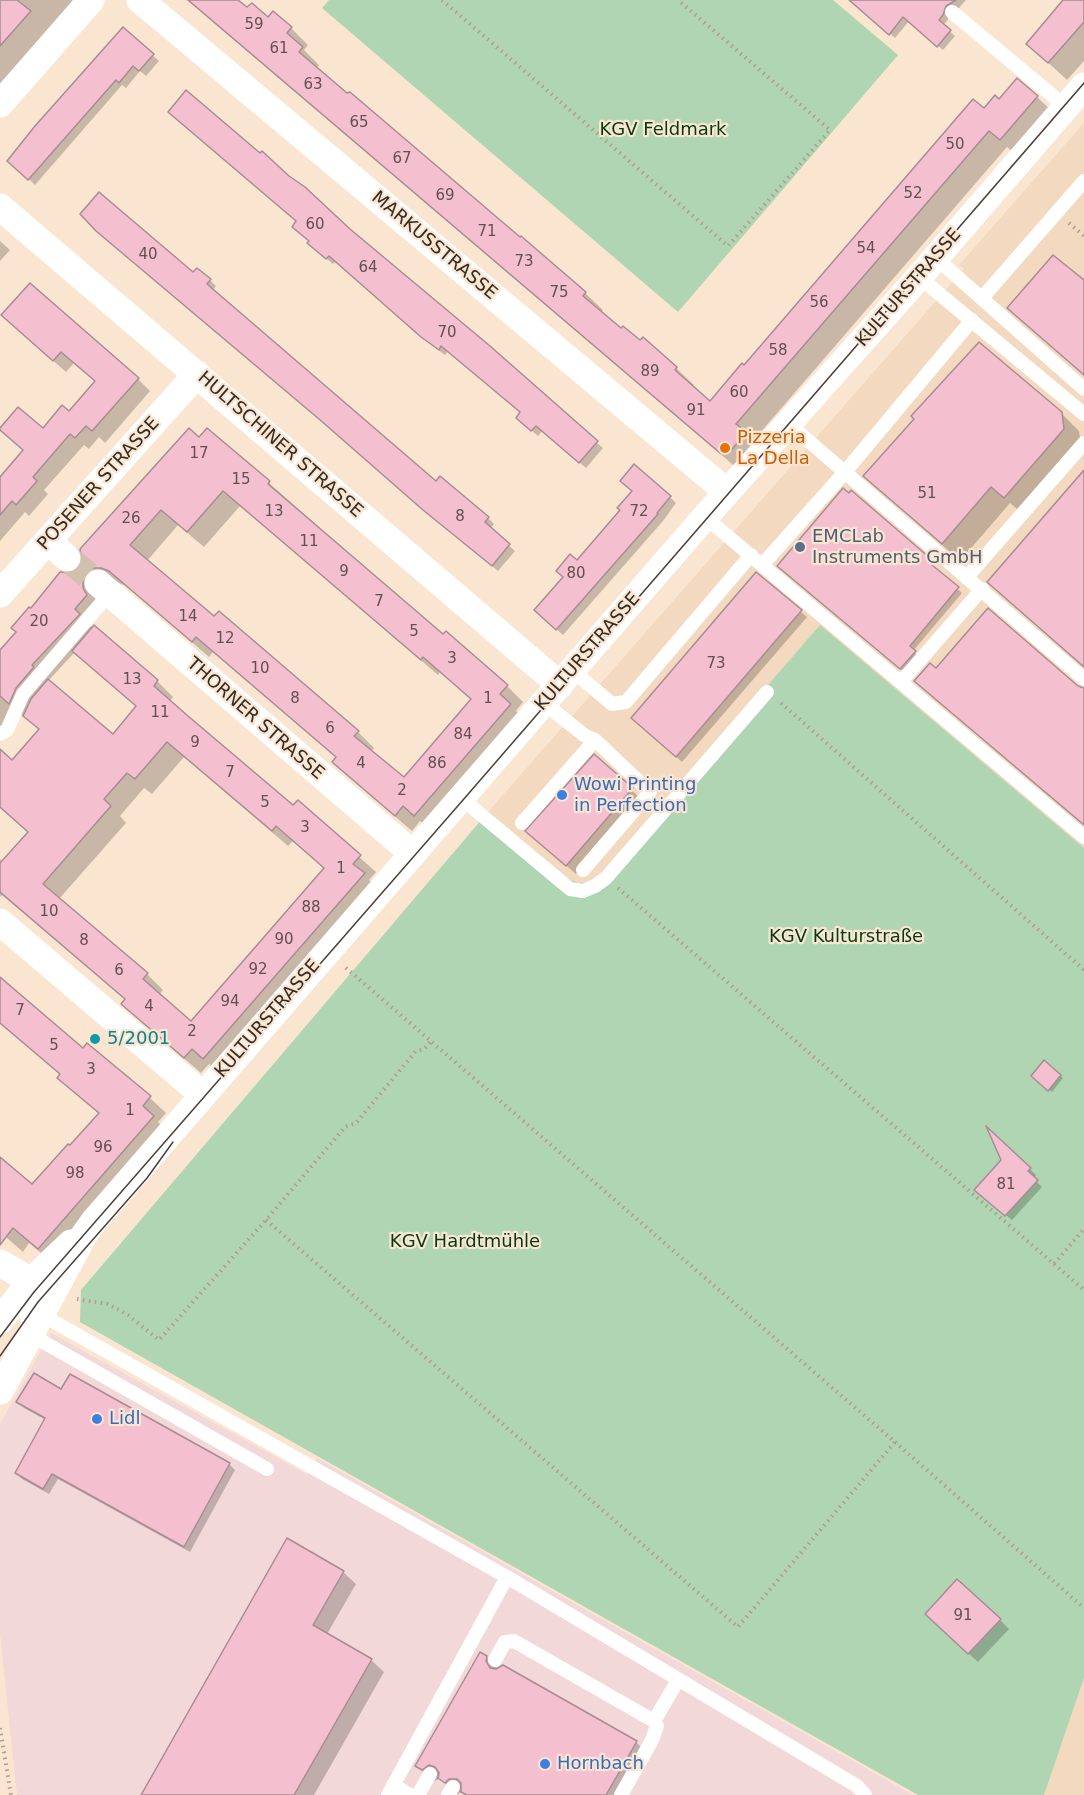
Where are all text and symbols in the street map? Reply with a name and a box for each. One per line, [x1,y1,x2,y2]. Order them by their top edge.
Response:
house number: 59 [244,16,264,34]
house number: 61 [269,40,289,58]
house number: 63 [303,76,323,94]
house number: 65 [349,114,369,132]
park label: KGV Feldmark [599,119,727,141]
house number: 50 [945,136,965,154]
house number: 67 [392,150,412,168]
house number: 52 [903,185,923,203]
street label: MARKUSSTRASSE [367,187,501,305]
house number: 69 [435,187,455,205]
house number: 60 [305,216,325,234]
house number: 71 [477,223,497,241]
street label: KULTURSTRASSE [852,225,966,351]
house number: 54 [856,240,876,258]
house number: 40 [138,246,158,264]
house number: 73 [514,253,534,271]
house number: 64 [358,259,378,277]
house number: 75 [549,284,569,302]
house number: 56 [809,294,829,312]
house number: 70 [437,324,457,342]
house number: 58 [768,342,788,360]
house number: 89 [640,363,660,381]
street label: HULTSCHINER STRASSE [193,367,367,523]
house number: 60 [729,384,749,402]
house number: 91 [686,402,706,420]
street label: POSENER STRASSE [34,413,164,555]
place label: Pizzeria La Della [737,427,810,470]
marker: Pizzeria La Della [718,441,732,455]
house number: 17 [189,445,209,463]
house number: 15 [231,471,251,489]
house number: 51 [917,485,937,503]
house number: 13 [264,503,284,521]
house number: 72 [629,503,649,521]
house number: 8 [455,508,465,526]
house number: 26 [121,510,141,528]
place label: EMCLab Instruments GmbH [812,526,983,568]
house number: 11 [299,533,319,551]
marker: EMCLab Instruments GmbH [793,540,807,554]
house number: 9 [339,563,349,581]
house number: 80 [566,565,586,583]
street label: KULTURSTRASSE [531,589,645,715]
house number: 7 [374,593,384,611]
house number: 14 [178,608,198,626]
house number: 20 [29,613,49,631]
house number: 5 [409,623,419,641]
house number: 12 [215,630,235,648]
house number: 3 [447,650,457,668]
street label: THORNER STRASSE [182,653,328,785]
house number: 73 [706,655,726,673]
house number: 10 [250,660,270,678]
house number: 13 [122,671,142,689]
house number: 8 [290,690,300,708]
house number: 1 [483,690,493,708]
house number: 11 [150,704,170,722]
house number: 6 [325,720,335,738]
house number: 84 [453,726,473,744]
house number: 9 [190,734,200,752]
house number: 4 [356,755,366,773]
house number: 86 [427,755,447,773]
house number: 7 [225,764,235,782]
place label: Wowi Printing in Perfection [574,774,696,816]
house number: 2 [397,782,407,800]
marker: Wowi Printing in Perfection [555,788,569,802]
house number: 5 [260,794,270,812]
house number: 3 [300,819,310,837]
house number: 1 [336,860,346,878]
house number: 88 [301,899,321,917]
house number: 10 [39,903,59,921]
park label: KGV Kulturstraße [769,926,923,948]
house number: 90 [274,931,294,949]
house number: 8 [79,932,89,950]
street label: KULTURSTRASSE [211,956,325,1082]
house number: 92 [248,961,268,979]
house number: 6 [114,962,124,980]
house number: 94 [220,993,240,1011]
house number: 4 [144,998,154,1016]
house number: 7 [15,1002,25,1020]
house number: 2 [187,1023,197,1041]
place label: 5/2001 [107,1028,170,1050]
marker: 5/2001 [88,1032,102,1046]
house number: 5 [49,1037,59,1055]
house number: 3 [86,1061,96,1079]
house number: 1 [125,1102,135,1120]
house number: 96 [93,1139,113,1157]
house number: 98 [65,1165,85,1183]
house number: 81 [996,1176,1016,1194]
park label: KGV Hardtmühle [390,1231,540,1253]
place label: Lidl [109,1408,140,1430]
marker: Lidl [90,1412,104,1426]
house number: 91 [953,1607,973,1625]
place label: Hornbach [557,1753,644,1775]
marker: Hornbach [538,1757,552,1771]

